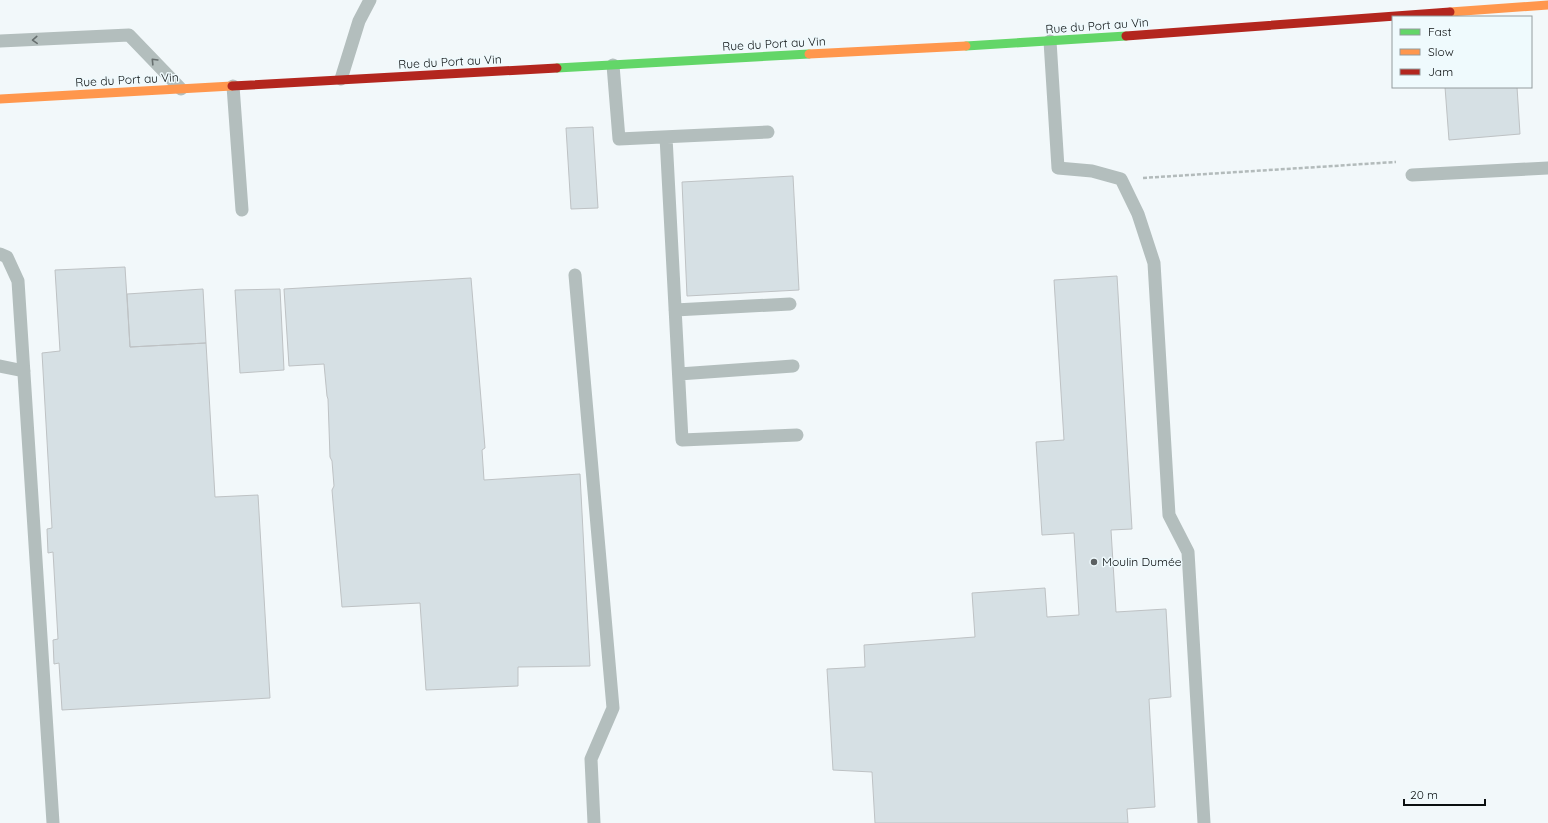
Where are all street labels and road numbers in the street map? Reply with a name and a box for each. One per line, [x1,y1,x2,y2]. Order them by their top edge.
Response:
street label: Rue du Port au Vin [1045,14,1149,37]
street label: Rue du Port au Vin [722,33,826,54]
street label: Rue du Port au Vin [398,51,502,72]
street label: Rue du Port au Vin [75,69,179,90]

